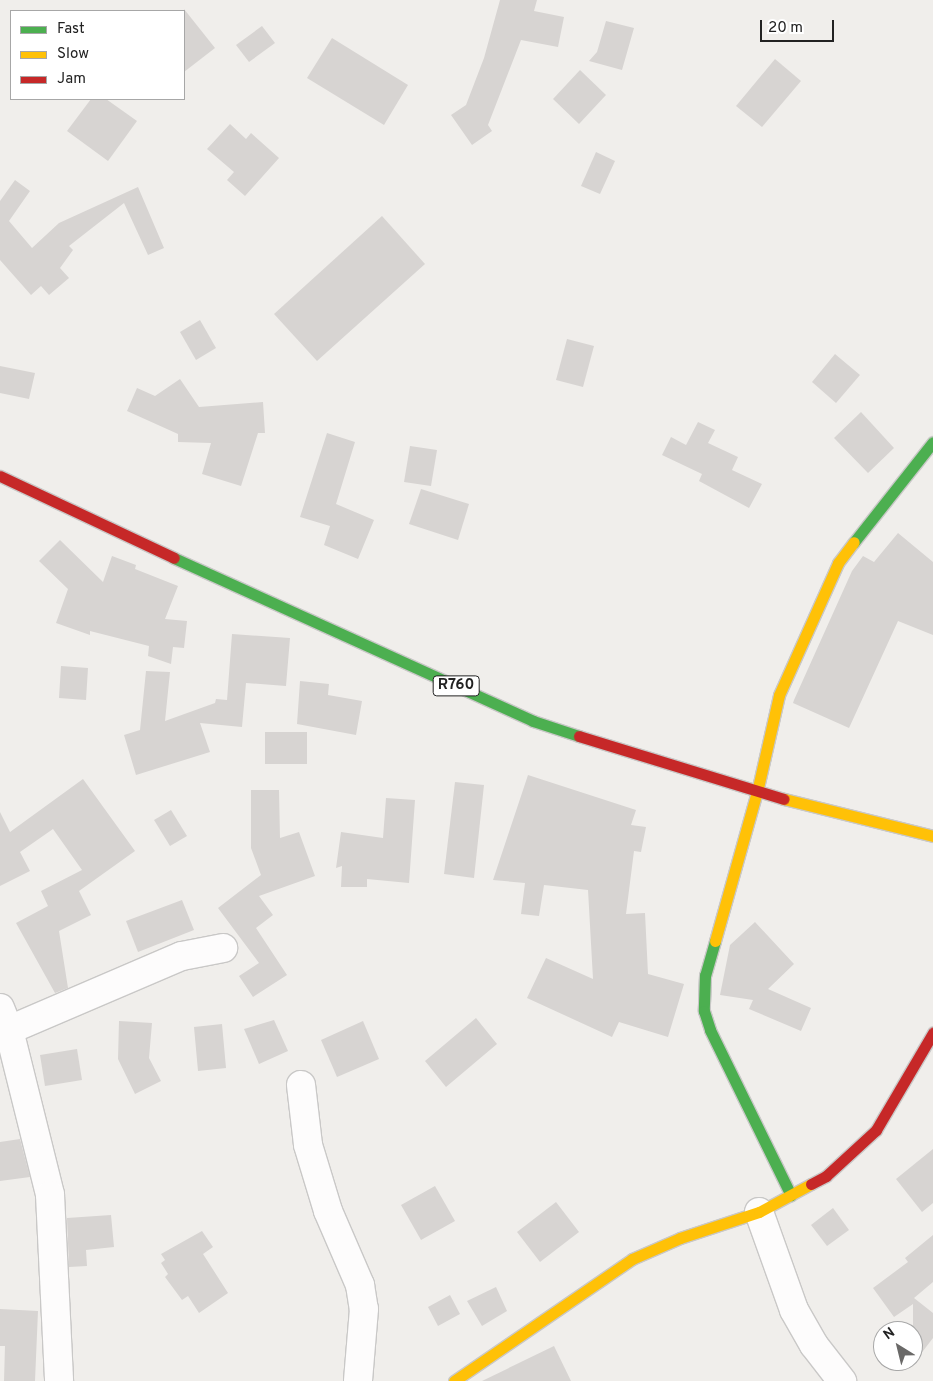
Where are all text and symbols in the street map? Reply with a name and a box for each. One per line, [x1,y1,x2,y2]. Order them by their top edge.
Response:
legend [10,10,185,100]
scale bar [763,10,837,42]
text: 20 m [768,19,803,38]
text: Fast [57,20,85,39]
text: Slow [57,45,89,64]
text: Jam [57,70,86,89]
road number: R760 [432,674,480,698]
north arrow [873,1321,923,1371]
text: N [880,1324,899,1344]

